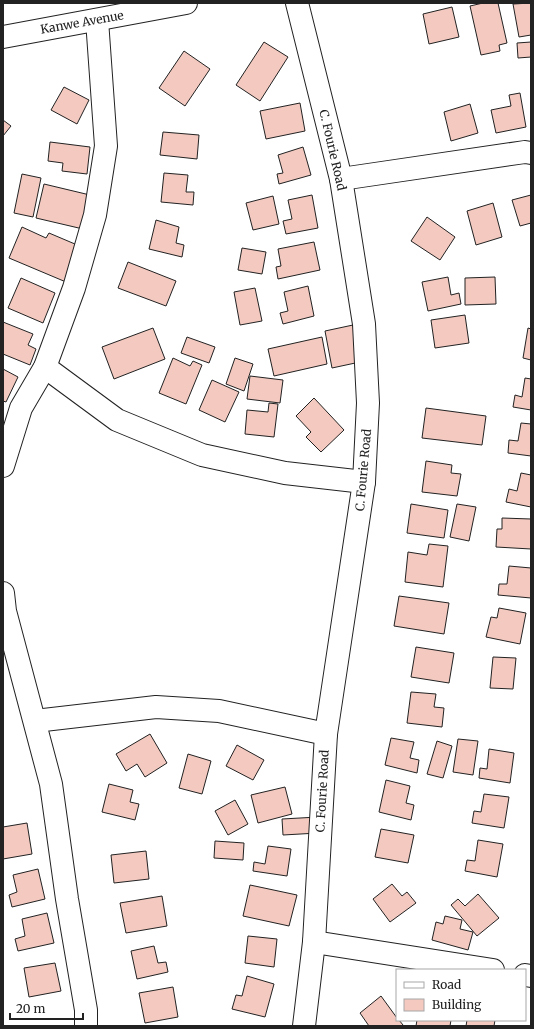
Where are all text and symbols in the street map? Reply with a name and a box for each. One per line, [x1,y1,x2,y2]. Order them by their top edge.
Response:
street label: Kanwe Avenue [39,7,125,37]
street label: C. Fourie Road [316,108,350,192]
street label: C. Fourie Road [352,428,374,512]
street label: C. Fourie Road [312,749,332,833]
legend [396,969,526,1021]
text: Road [432,977,461,992]
scale bar [10,995,83,1021]
text: Building [432,997,482,1012]
text: 20 m [16,1001,45,1016]

